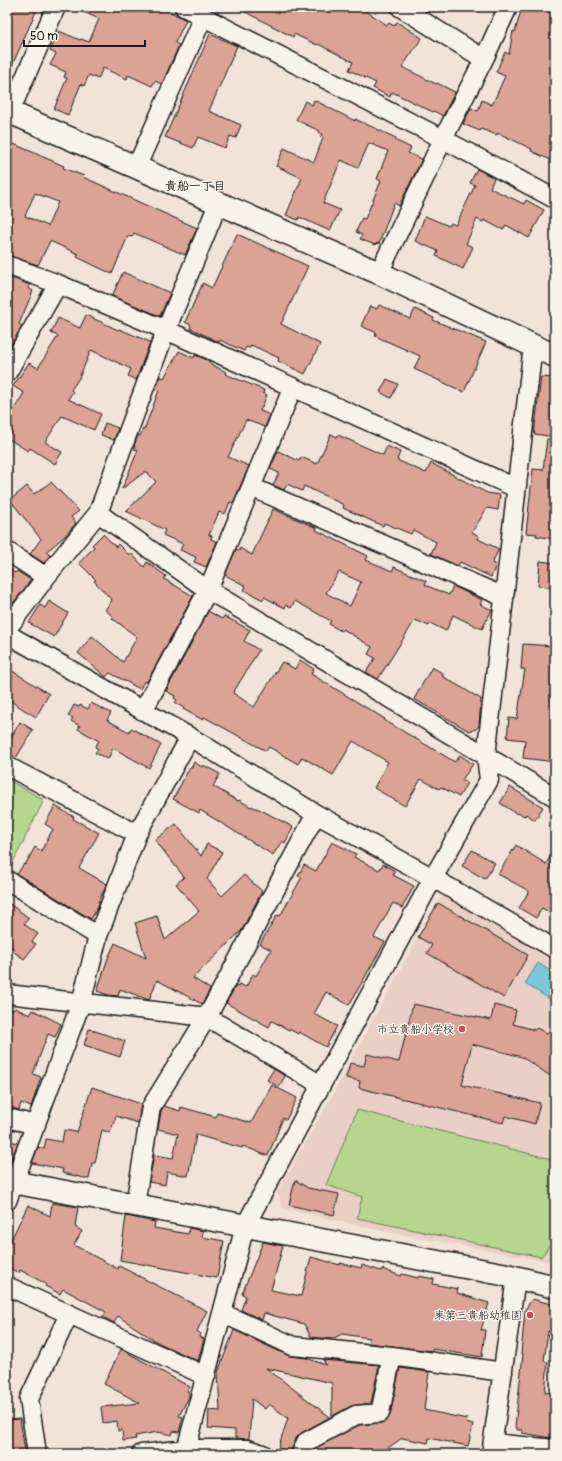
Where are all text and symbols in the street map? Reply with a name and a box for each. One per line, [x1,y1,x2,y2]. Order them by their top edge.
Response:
scale bar [24,22,145,48]
text: 50 m [30,29,58,44]
district label: 貴船一丁目 [165,179,225,194]
place label: 市立貴船小学校 [377,1023,454,1036]
marker: 市立貴船小学校 [457,1024,467,1034]
place label: 東第三貴船幼稚園 [434,1309,522,1322]
marker: 東第三貴船幼稚園 [525,1310,535,1320]

